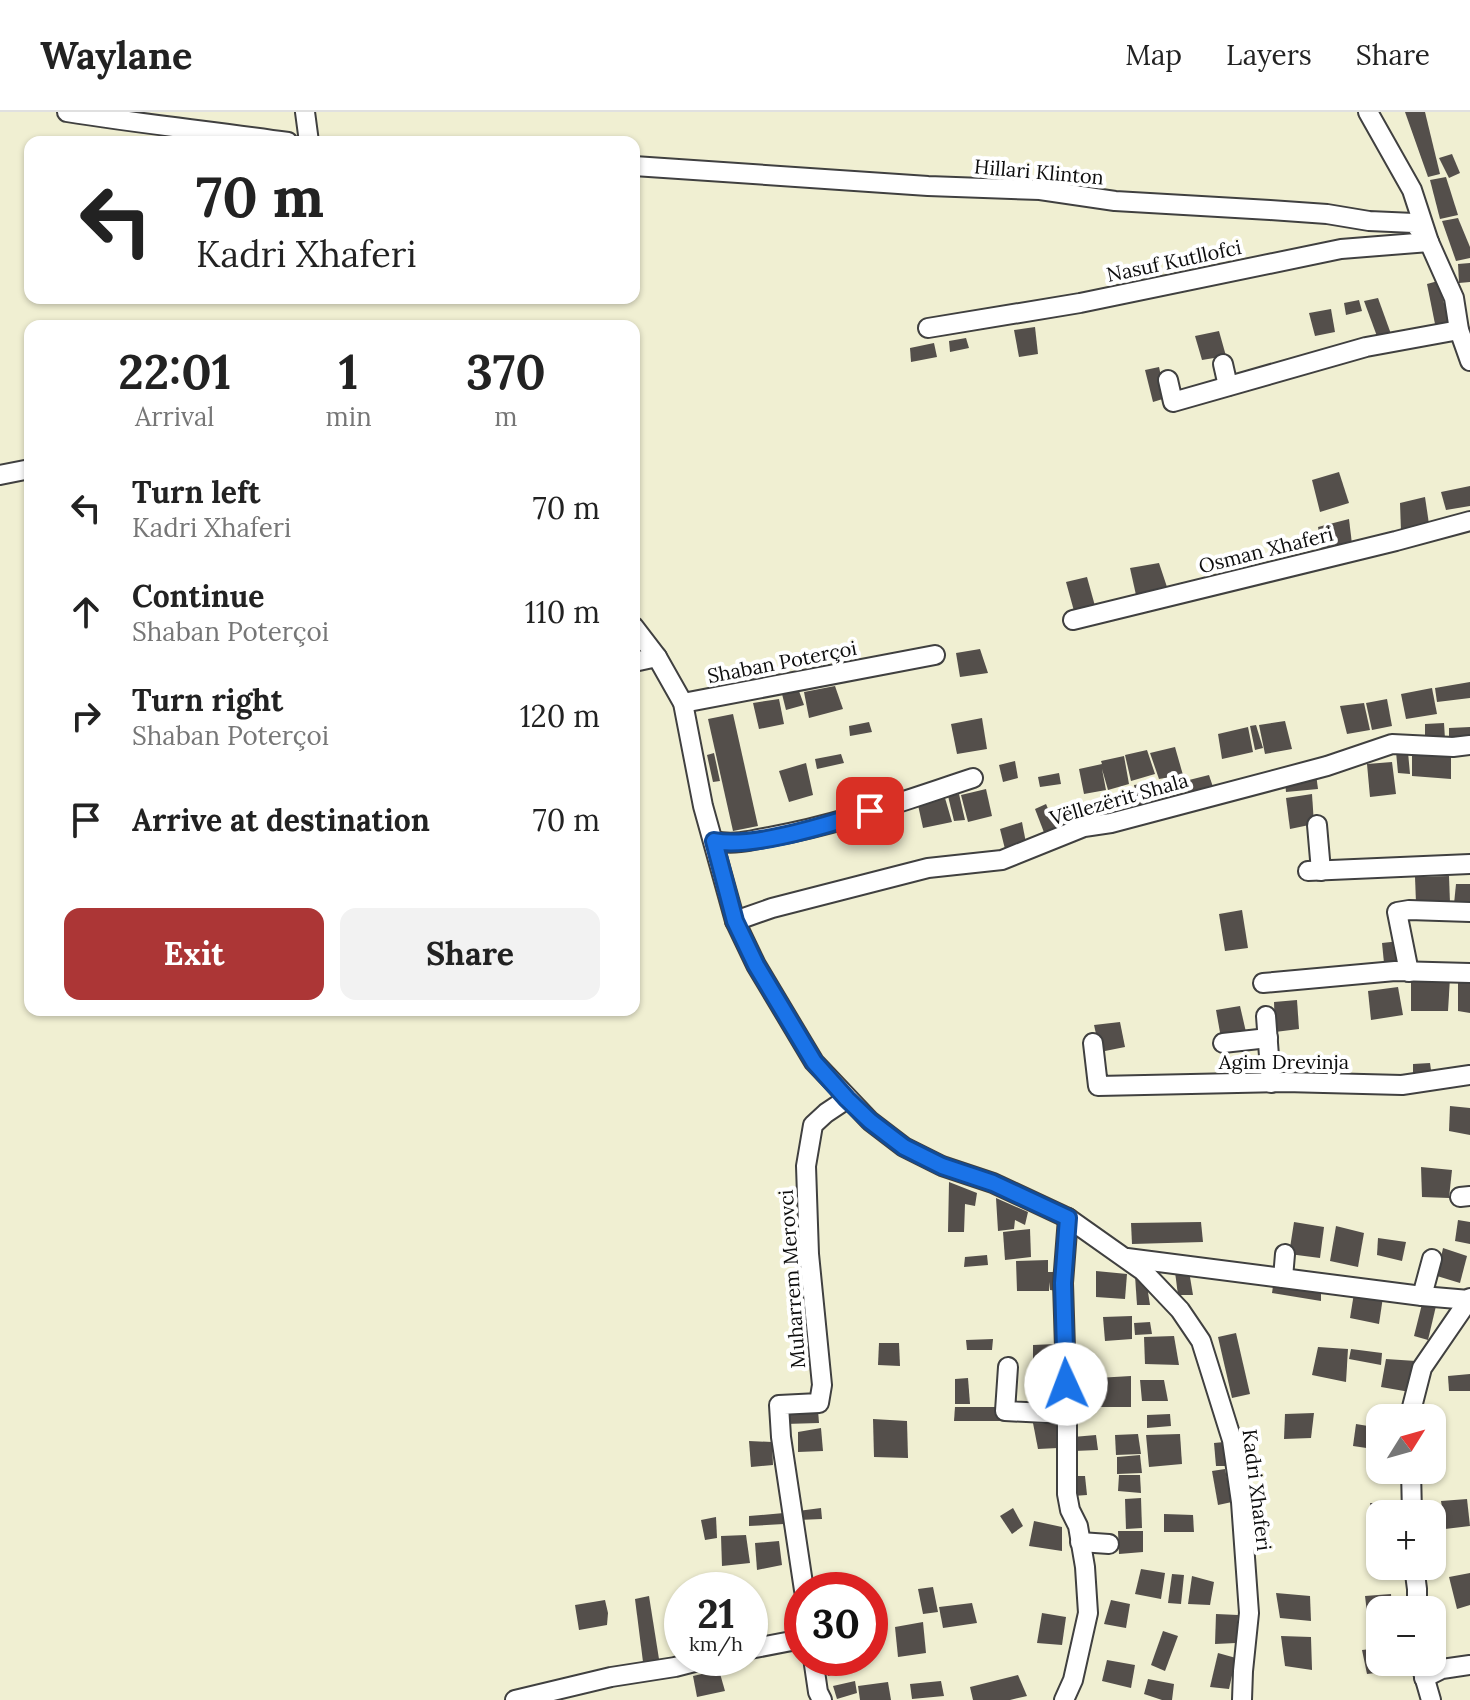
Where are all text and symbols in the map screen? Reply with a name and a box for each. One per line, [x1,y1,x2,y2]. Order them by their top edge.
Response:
text: Waylane [40,31,192,79]
text: Map [1125,37,1182,73]
text: Layers [1226,37,1312,73]
text: Share [1356,37,1430,73]
street label: Hillari Klinton [973,153,1105,190]
text: 70 m [196,161,324,232]
icon: left [64,168,168,272]
text: Kadri Xhaferi [196,231,417,277]
street label: Nasuf Kutllofci [1104,234,1244,287]
text: 22:01 [118,341,231,402]
text: 1 [339,341,358,402]
text: 370 [466,341,546,402]
text: Arrival [135,400,214,433]
text: min [325,400,372,433]
text: m [494,400,517,433]
text: Turn left [132,473,260,511]
icon: left [64,486,108,530]
text: 70 m [533,489,600,527]
text: Kadri Xhaferi [132,511,291,544]
street label: Osman Xhaferi [1196,521,1336,578]
text: Continue [132,577,264,615]
icon: ahead [64,590,108,634]
text: 110 m [525,593,600,631]
text: Shaban Poterçoi [132,615,329,648]
street label: Shaban Poterçoi [705,635,859,688]
text: Turn right [132,681,283,719]
icon: right [64,694,108,738]
text: 120 m [520,697,600,735]
text: Shaban Poterçoi [132,719,329,752]
street label: Vëllezërit Shala [1046,767,1191,830]
pin [836,777,904,845]
icon: arrive [848,789,892,833]
icon: arrive [64,798,108,842]
text: Arrive at destination [132,801,430,839]
text: 70 m [533,801,600,839]
button: Exit [64,908,324,1000]
button: Share [340,908,600,1000]
street label: Agim Drevinja [1218,1049,1349,1074]
street label: Muharrem Merovci [773,1189,810,1369]
position arrow [1024,1342,1108,1426]
north arrow [1366,1404,1446,1484]
map controls [1366,1404,1446,1676]
street label: Kadri Xhaferi [1238,1428,1277,1552]
button: + [1366,1500,1446,1580]
speed limit sign: 30 [784,1572,888,1676]
text: 21 [697,1588,735,1639]
button: − [1366,1596,1446,1676]
text: km/h [689,1631,743,1656]

